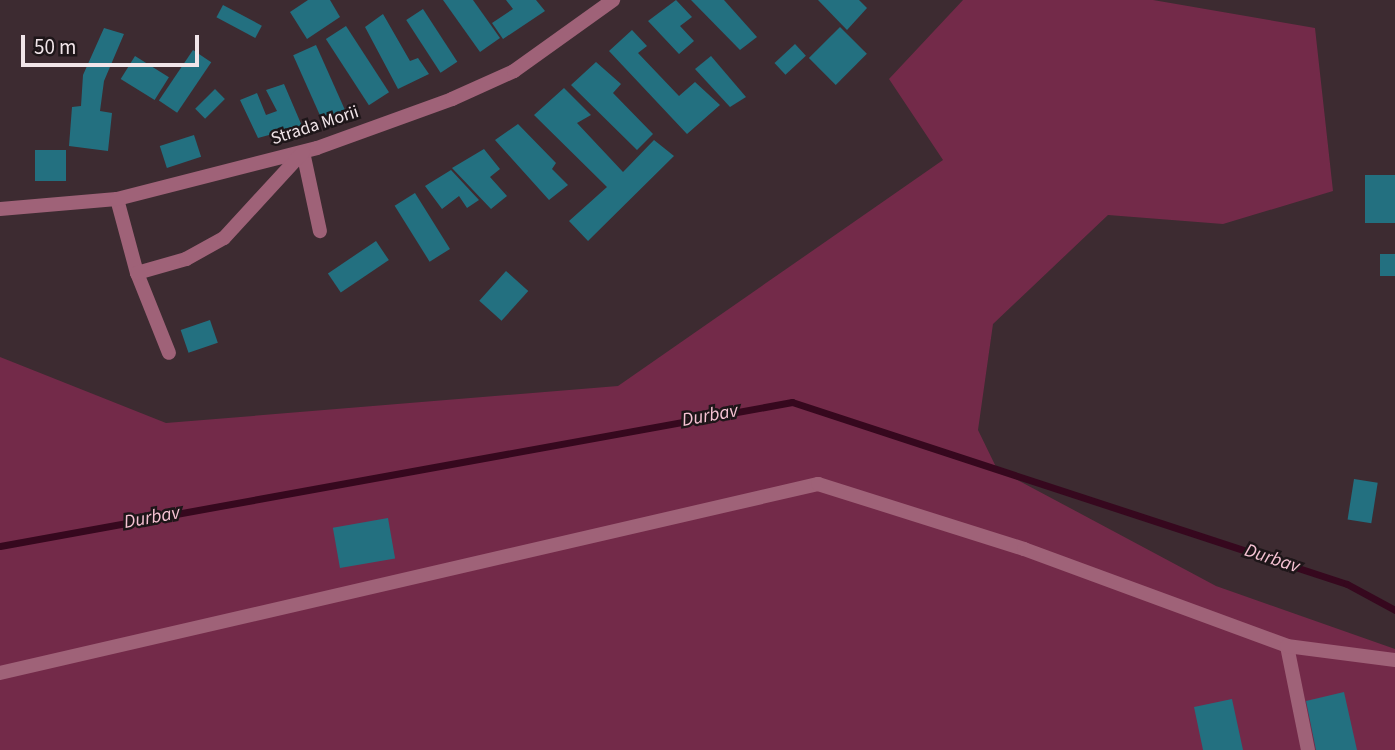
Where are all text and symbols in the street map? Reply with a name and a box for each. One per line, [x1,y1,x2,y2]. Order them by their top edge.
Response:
scale bar [24,21,203,65]
text: 50 m [34,32,76,62]
street label: Strada Morii [269,102,361,150]
water label: Durbav [680,400,740,432]
water label: Durbav [122,502,182,534]
water label: Durbav [1242,539,1302,579]

